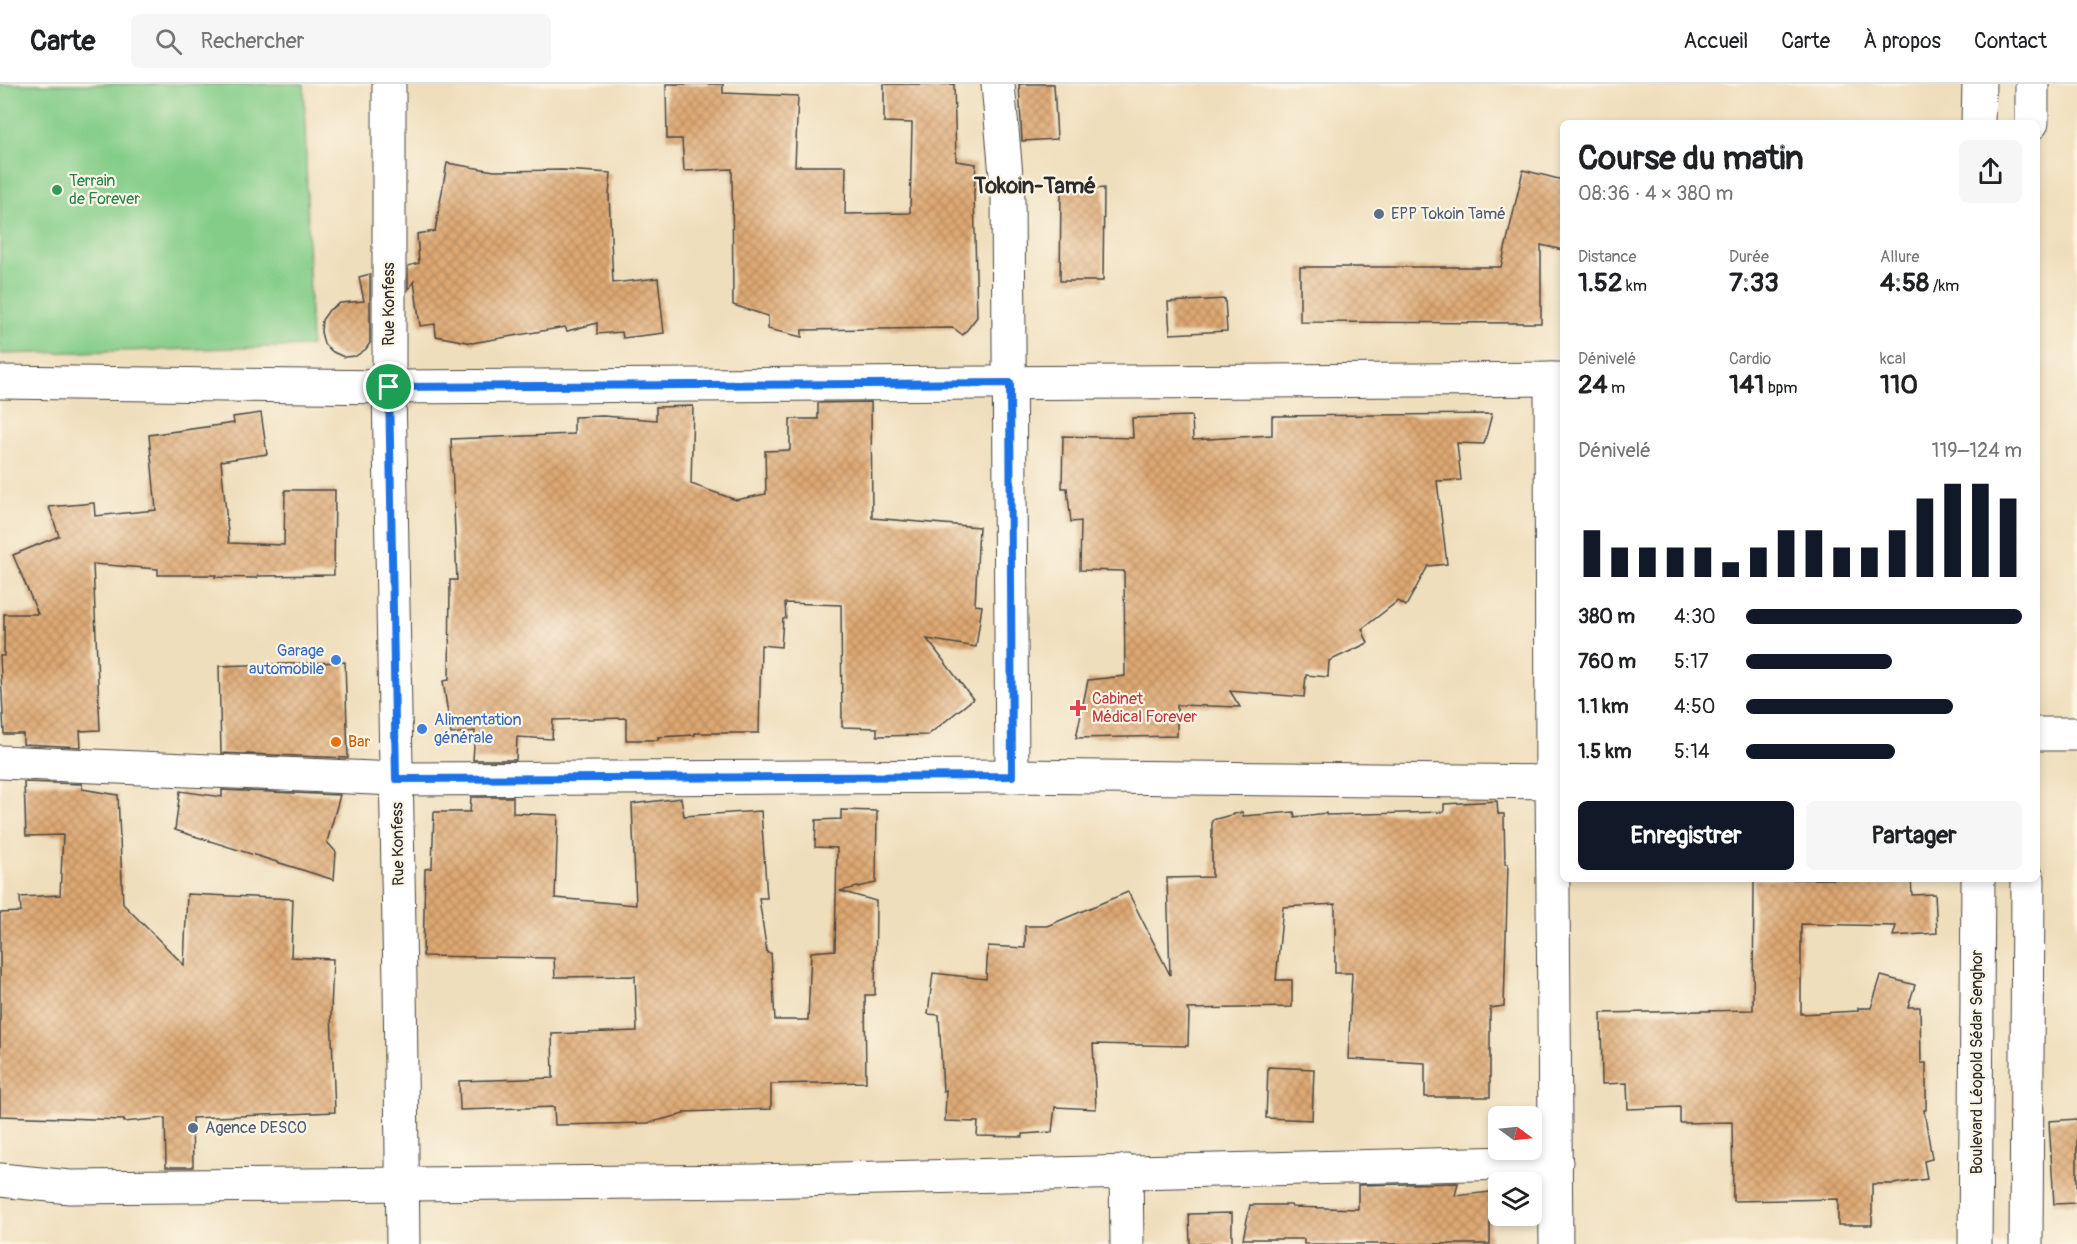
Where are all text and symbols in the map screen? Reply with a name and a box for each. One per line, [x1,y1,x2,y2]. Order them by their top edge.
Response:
search box [131,14,551,68]
text: Carte [30,24,95,59]
icon: search [152,25,185,58]
text: Rechercher [200,27,304,55]
text: Accueil [1684,28,1748,55]
text: Carte [1781,28,1830,55]
text: À propos [1863,28,1941,55]
text: Contact [1974,28,2047,55]
text: Course du matin [1578,138,1804,179]
button: share [1959,140,2022,203]
place label: Terrain de Forever [69,171,140,209]
district label: Tokoin-Tamé [973,172,1096,200]
text: 08:36 · 4 × 380 m [1578,181,1733,206]
marker: Terrain de Forever [50,183,64,197]
place label: EPP Tokoin Tamé [1391,204,1506,224]
marker: EPP Tokoin Tamé [1372,207,1386,221]
text: Distance [1578,247,1637,267]
text: Durée [1729,247,1769,267]
text: Allure [1880,247,1919,267]
street label: Rue Konfess [379,262,399,346]
text: 1.52 [1578,267,1623,299]
text: 7:33 [1729,267,1779,299]
text: 4:58 [1880,267,1929,299]
text: km [1623,276,1647,296]
text: /km [1929,276,1959,296]
text: Dénivelé [1578,349,1636,369]
text: Cardio [1729,349,1771,369]
text: kcal [1880,349,1906,369]
pin [363,361,414,412]
text: 24 [1578,369,1608,401]
text: 141 [1729,369,1764,401]
text: 110 [1880,369,1918,401]
icon: arrive [372,370,405,403]
text: m [1608,378,1625,398]
text: bpm [1764,378,1798,398]
text: Dénivelé [1578,438,1651,463]
text: 119–124 m [1932,438,2022,463]
text: 380 m [1578,604,1635,629]
text: 4:30 [1674,604,1716,629]
place label: Garage automobile [249,641,324,679]
text: 760 m [1578,649,1636,674]
text: 5:17 [1674,649,1709,674]
marker: Garage automobile [329,653,343,667]
place label: Cabinet Médical Forever [1092,689,1197,727]
text: 1.1 km [1578,694,1628,719]
text: 4:50 [1674,694,1715,719]
marker: Cabinet Médical Forever [1069,699,1087,717]
place label: Alimentation générale [434,710,522,748]
marker: Alimentation générale [415,722,429,736]
place label: Bar [348,732,370,752]
marker: Bar [329,735,343,749]
text: 1.5 km [1578,739,1631,764]
text: 5:14 [1674,739,1710,764]
button: Enregistrer [1578,801,1794,870]
button: Partager [1806,801,2022,870]
street label: Rue Konfess [387,802,409,886]
street label: Boulevard Léopold Sédar Senghor [1967,949,1987,1174]
north arrow [1488,1106,1542,1160]
map controls [1488,1106,1542,1226]
place label: Agence DESCO [205,1118,307,1138]
marker: Agence DESCO [186,1121,200,1135]
button: layers [1488,1172,1542,1226]

